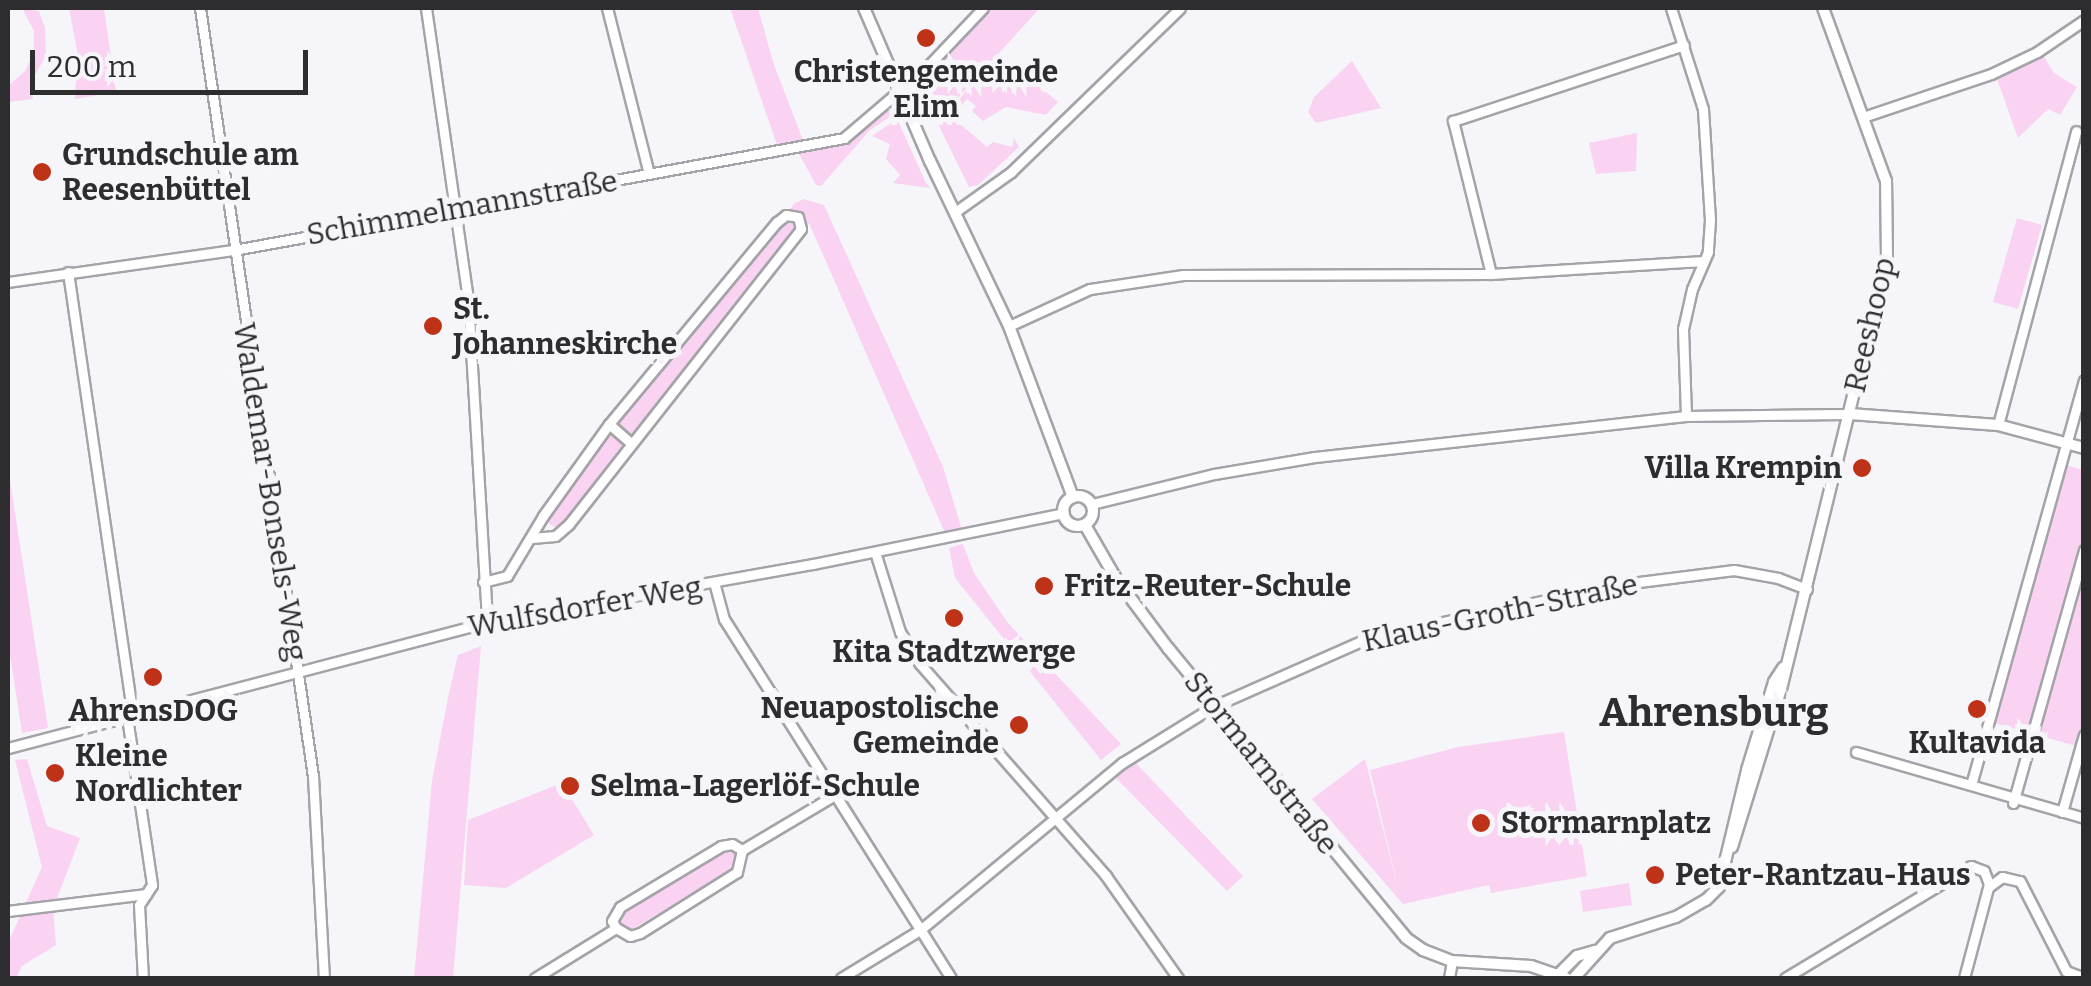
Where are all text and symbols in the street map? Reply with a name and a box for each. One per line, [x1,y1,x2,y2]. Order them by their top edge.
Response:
marker: Christengemeinde Elim [915,27,937,49]
scale bar [35,30,312,92]
text: 200 m [47,49,136,85]
place label: Christengemeinde Elim [794,54,1058,124]
place label: Grundschule am Reesenbüttel [62,137,299,208]
marker: Grundschule am Reesenbüttel [31,161,53,183]
street label: Schimmelmannstraße [304,163,620,253]
street label: Reeshoop [1837,254,1903,396]
place label: St. Johanneskirche [453,291,677,362]
marker: St. Johanneskirche [422,315,444,337]
street label: Waldemar-Bonsels-Weg [225,320,315,664]
place label: Villa Krempin [1645,450,1842,486]
marker: Villa Krempin [1851,457,1873,479]
street label: Klaus-Groth-Straße [1359,566,1641,660]
place label: Fritz-Reuter-Schule [1064,568,1351,604]
street label: Wulfsdorfer Weg [465,569,705,645]
marker: Fritz-Reuter-Schule [1033,575,1055,597]
marker: Kita Stadtzwerge [943,607,965,629]
place label: Kita Stadtzwerge [832,634,1076,670]
street label: Stormarnstraße [1176,664,1346,862]
marker: AhrensDOG [142,666,164,688]
district label: Ahrensburg [1599,689,1829,737]
place label: Neuapostolische Gemeinde [760,690,999,760]
place label: AhrensDOG [68,693,238,729]
marker: Kultavida [1966,698,1988,720]
marker: Neuapostolische Gemeinde [1008,714,1030,736]
place label: Kultavida [1908,725,2046,761]
place label: Kleine Nordlichter [75,738,242,808]
marker: Kleine Nordlichter [44,762,66,784]
place label: Selma-Lagerlöf-Schule [590,768,920,804]
marker: Selma-Lagerlöf-Schule [559,775,581,797]
place label: Stormarnplatz [1501,805,1711,841]
marker: Stormarnplatz [1470,812,1492,834]
place label: Peter-Rantzau-Haus [1675,857,1971,893]
marker: Peter-Rantzau-Haus [1644,864,1666,886]

